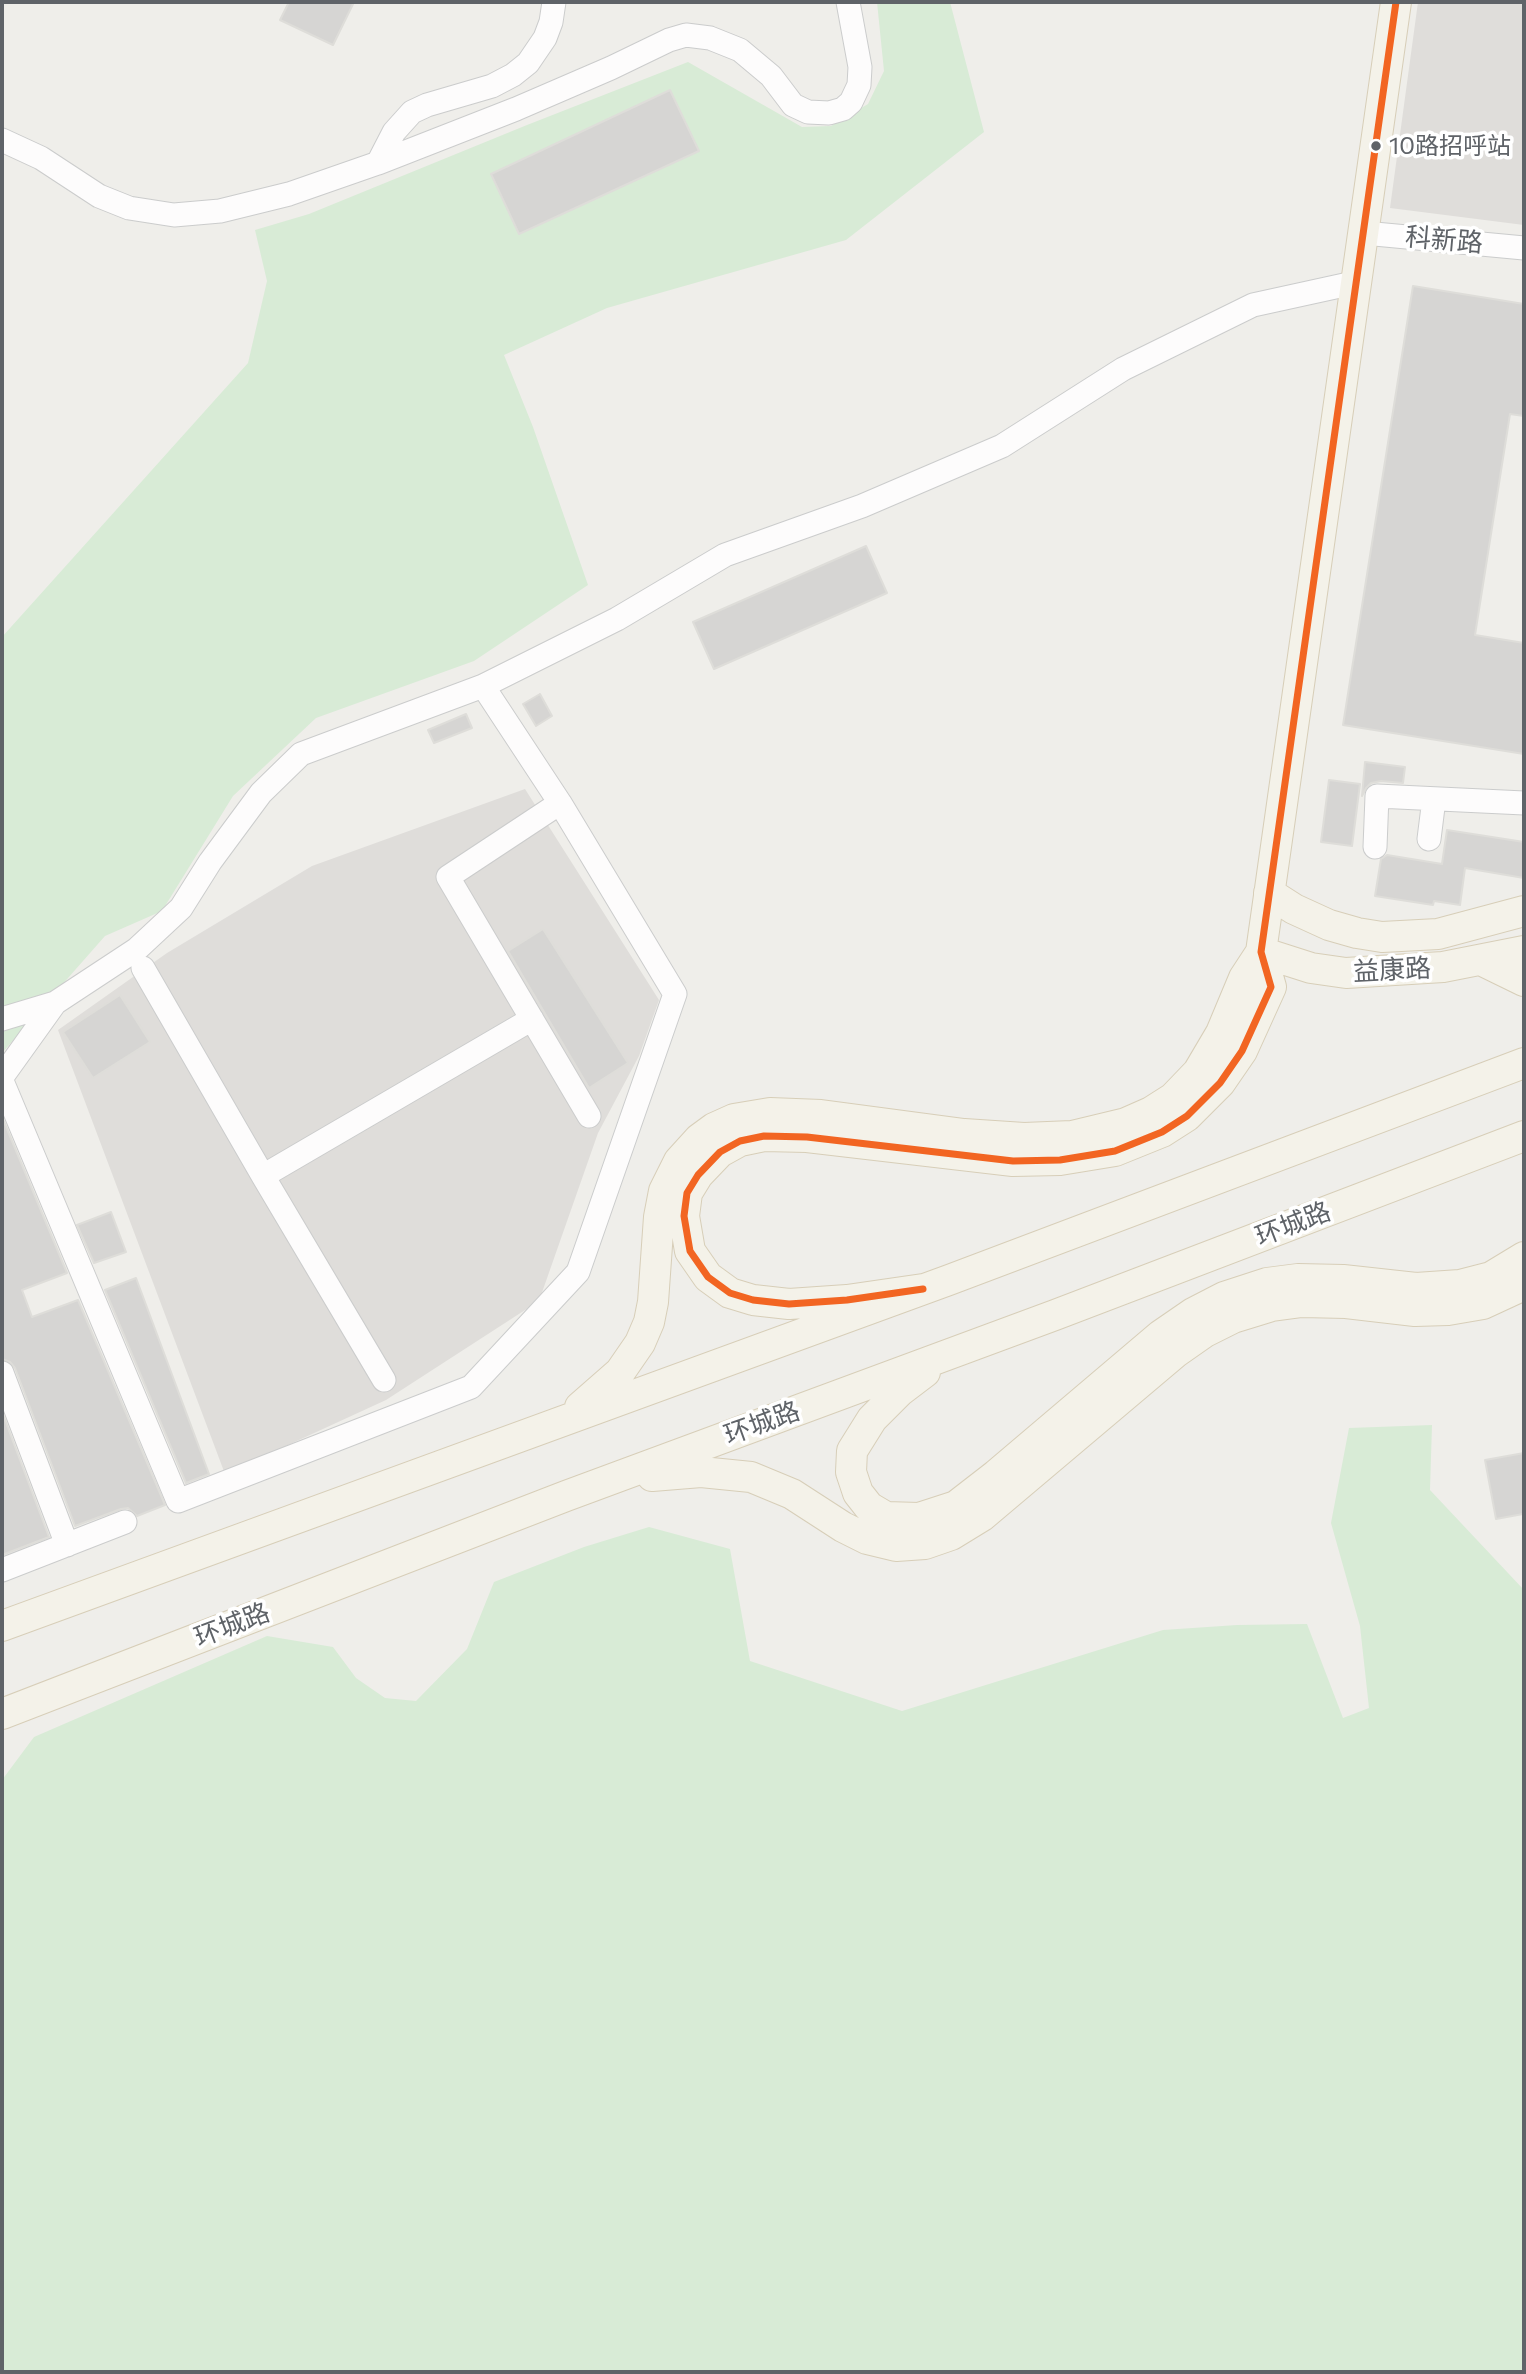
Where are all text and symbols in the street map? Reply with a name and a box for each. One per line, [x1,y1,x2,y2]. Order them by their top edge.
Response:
place label: 10路招呼站 [1389,132,1511,160]
marker: 10路招呼站 [1369,139,1383,153]
street label: 科新路 [1404,221,1484,259]
street label: 益康路 [1352,952,1432,988]
street label: 环城路 [1251,1195,1335,1253]
street label: 环城路 [720,1395,804,1451]
street label: 环城路 [190,1596,274,1654]

